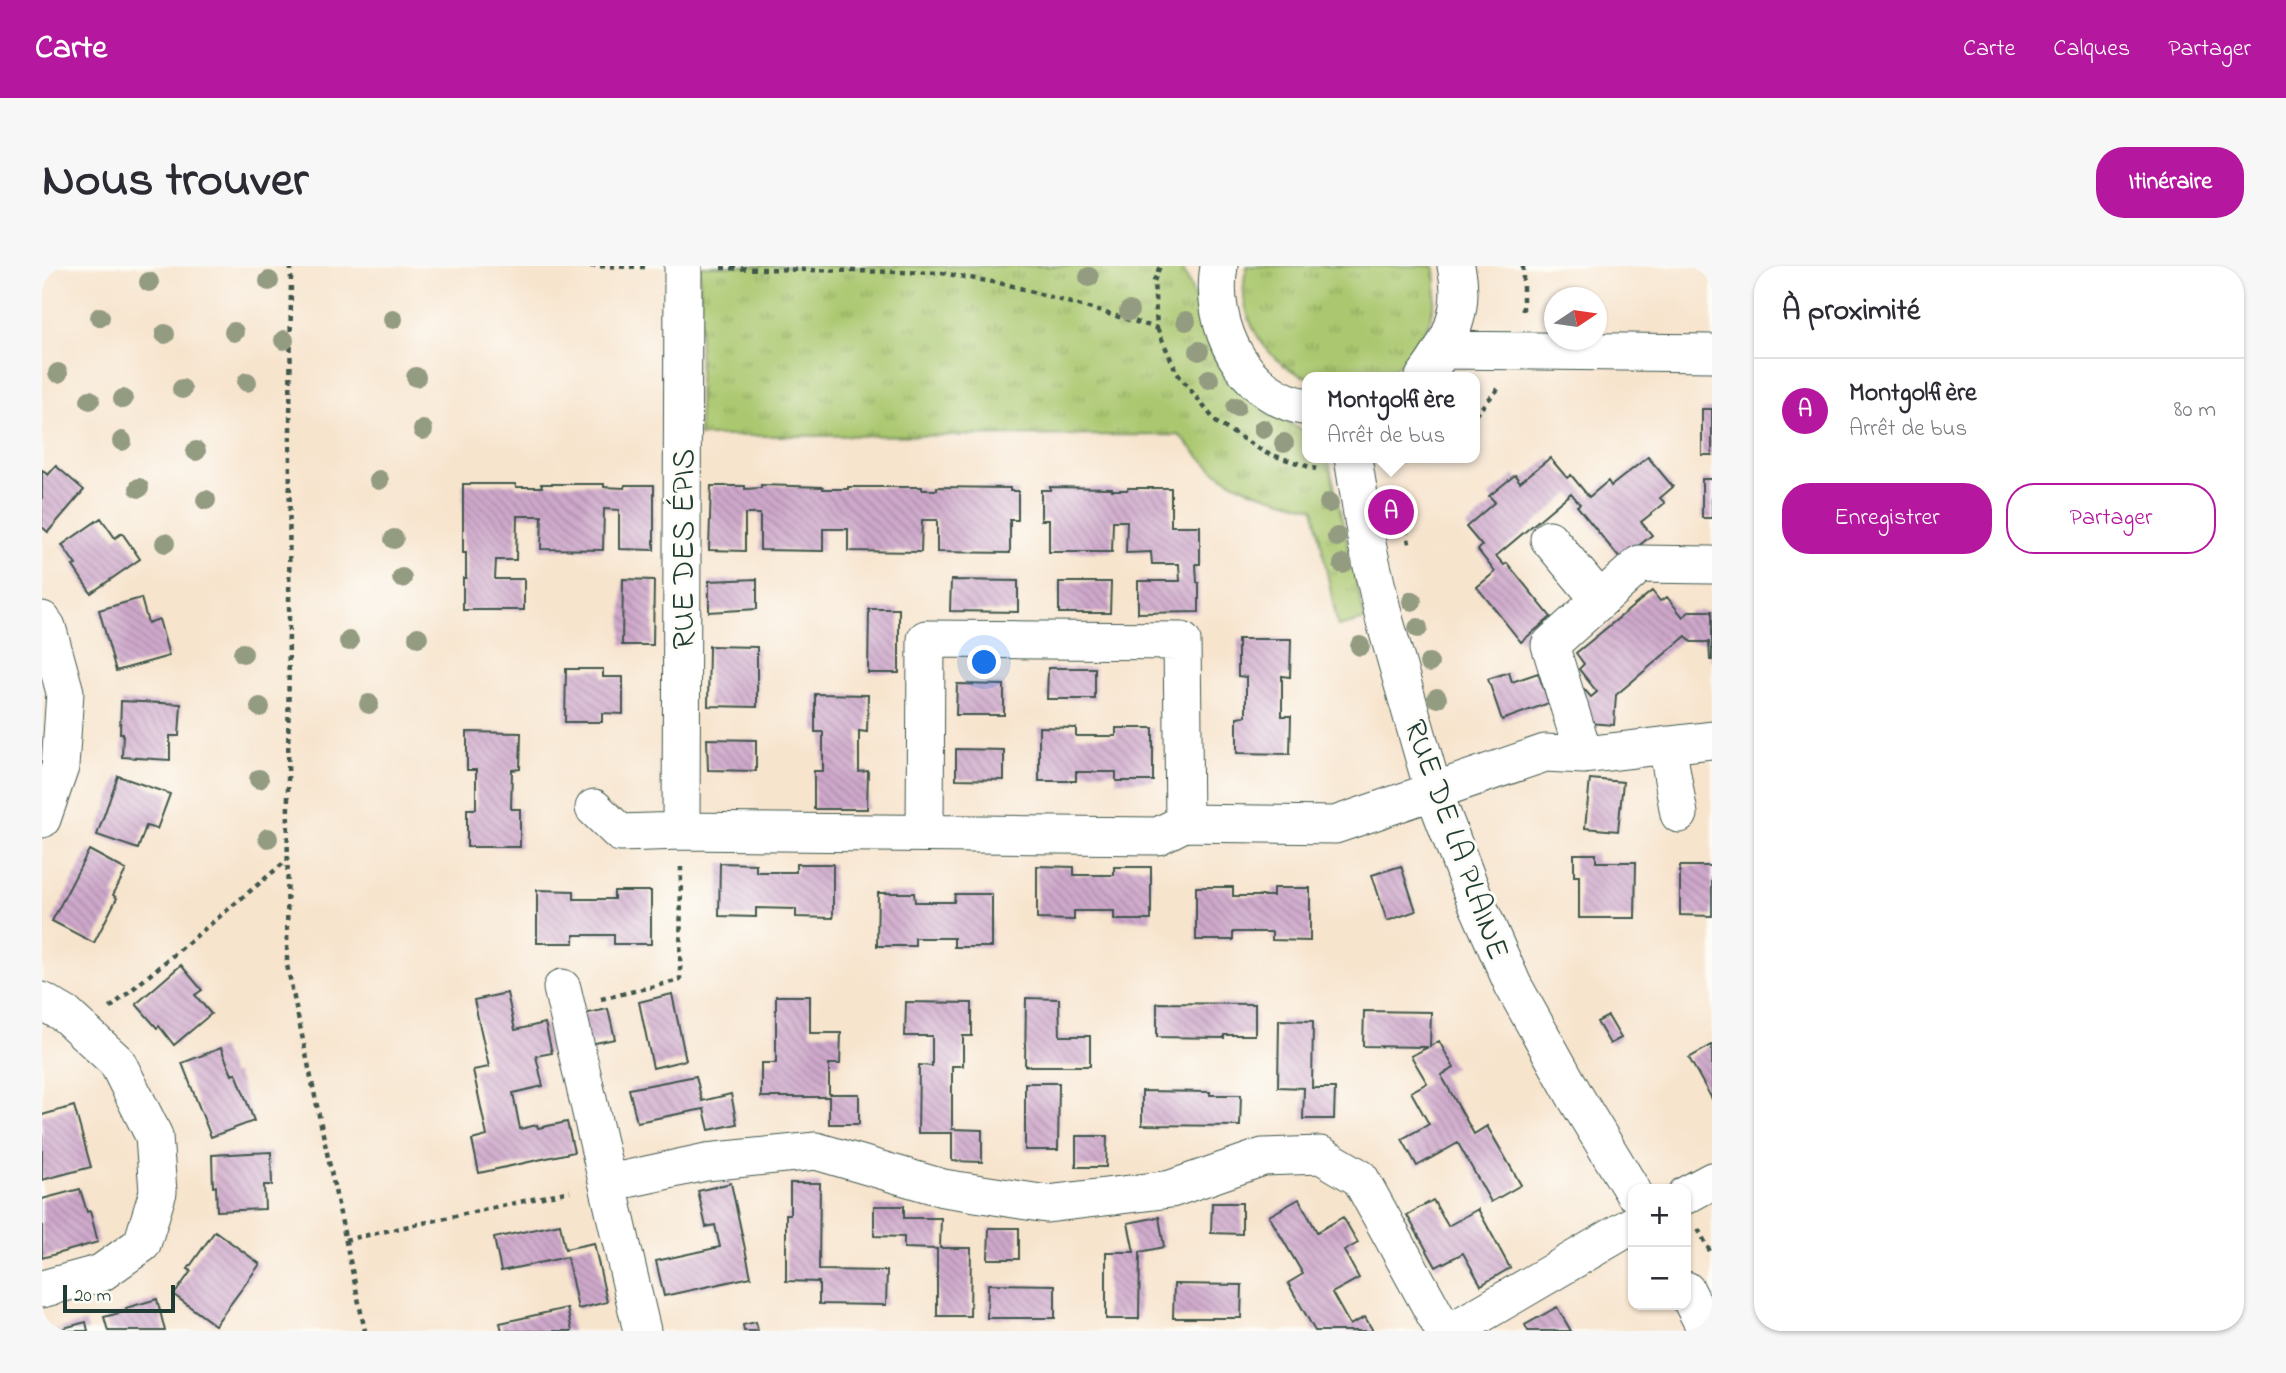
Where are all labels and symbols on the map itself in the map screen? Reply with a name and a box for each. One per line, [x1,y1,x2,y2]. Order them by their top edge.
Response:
north arrow [1544,287,1607,350]
street label: RUE DES ÉPIS [662,449,709,649]
pin: A [1368,486,1414,538]
your location [967,645,1001,679]
street label: RUE DE LA PLAINE [1389,714,1520,967]
scale bar [63,1282,175,1314]

